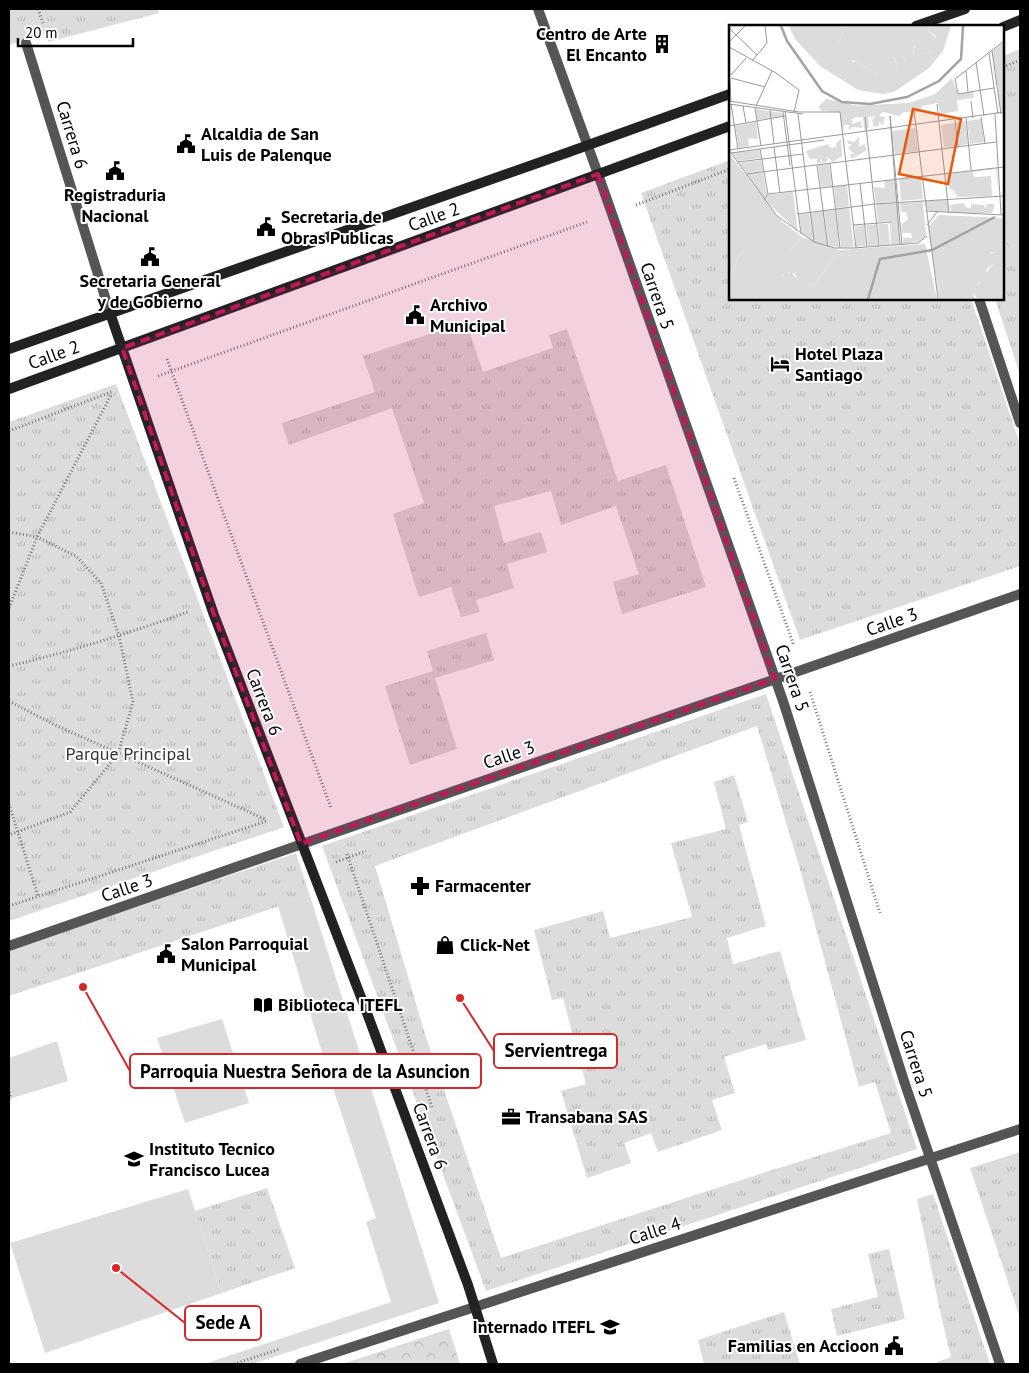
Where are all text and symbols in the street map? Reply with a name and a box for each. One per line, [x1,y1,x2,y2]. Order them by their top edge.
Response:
scale bar [18,15,132,47]
place label: Centro de Arte El Encanto [536,22,647,66]
text: 20 m [25,23,58,42]
inset map [729,25,1004,300]
building icon: Centro de Arte El Encanto [651,33,673,55]
street label: Carrera 6 [51,98,94,172]
place label: Alcaldia de San Luis de Palenque [201,122,332,166]
public building icon: Alcaldia de San Luis de Palenque [175,133,197,155]
public building icon: Registraduria Nacional [104,160,126,182]
place label: Registraduria Nacional [64,183,166,227]
street label: Calle 2 [405,197,463,236]
place label: Secretaria de Obras Publicas [281,205,394,249]
public building icon: Secretaria de Obras Publicas [255,216,277,238]
public building icon: Secretaria General y de Gobierno [139,246,161,268]
street label: Carrera 5 [635,259,680,333]
place label: Secretaria General y de Gobierno [79,269,221,313]
place label: Archivo Municipal [430,293,506,337]
public building icon: Archivo Municipal [404,304,426,326]
street label: Calle 2 [25,335,83,374]
place label: Hotel Plaza Santiago [795,342,883,386]
hotel icon: Hotel Plaza Santiago [769,353,791,375]
street label: Calle 3 [863,602,921,641]
street label: Carrera 5 [770,641,815,715]
street label: Carrera 6 [241,665,288,739]
street label: Calle 3 [480,735,538,774]
park label: Parque Principal [66,742,191,765]
street label: Calle 3 [98,868,156,907]
place label: Farmacenter [435,874,532,897]
pharmacy icon: Farmacenter [409,875,431,897]
place label: Salon Parroquial Municipal [181,932,309,976]
place label: Click-Net [460,933,531,956]
shop icon: Click-Net [434,934,456,956]
public building icon: Salon Parroquial Municipal [155,943,177,965]
place label: Biblioteca ITEFL [278,993,403,1016]
library icon: Biblioteca ITEFL [252,994,274,1016]
street label: Carrera 5 [895,1027,938,1101]
callout: Servientrega [494,1034,617,1068]
text: Servientrega [504,1038,608,1062]
callout: Parroquia Nuestra Señora de la Asuncion [130,1054,481,1088]
text: Parroquia Nuestra Señora de la Asuncion [140,1059,470,1083]
street label: Carrera 6 [408,1099,453,1173]
place label: Transabana SAS [526,1105,648,1128]
office icon: Transabana SAS [500,1106,522,1128]
place label: Instituto Tecnico Francisco Lucea [149,1137,275,1181]
school or university icon: Instituto Tecnico Francisco Lucea [123,1148,145,1170]
street label: Calle 4 [626,1211,684,1250]
callout: Sede A [185,1306,261,1340]
text: Sede A [195,1310,251,1334]
place label: Internado ITEFL [473,1315,596,1338]
school or university icon: Internado ITEFL [599,1316,621,1338]
place label: Familias en Accioon [728,1334,879,1357]
public building icon: Familias en Accioon [883,1335,905,1357]

